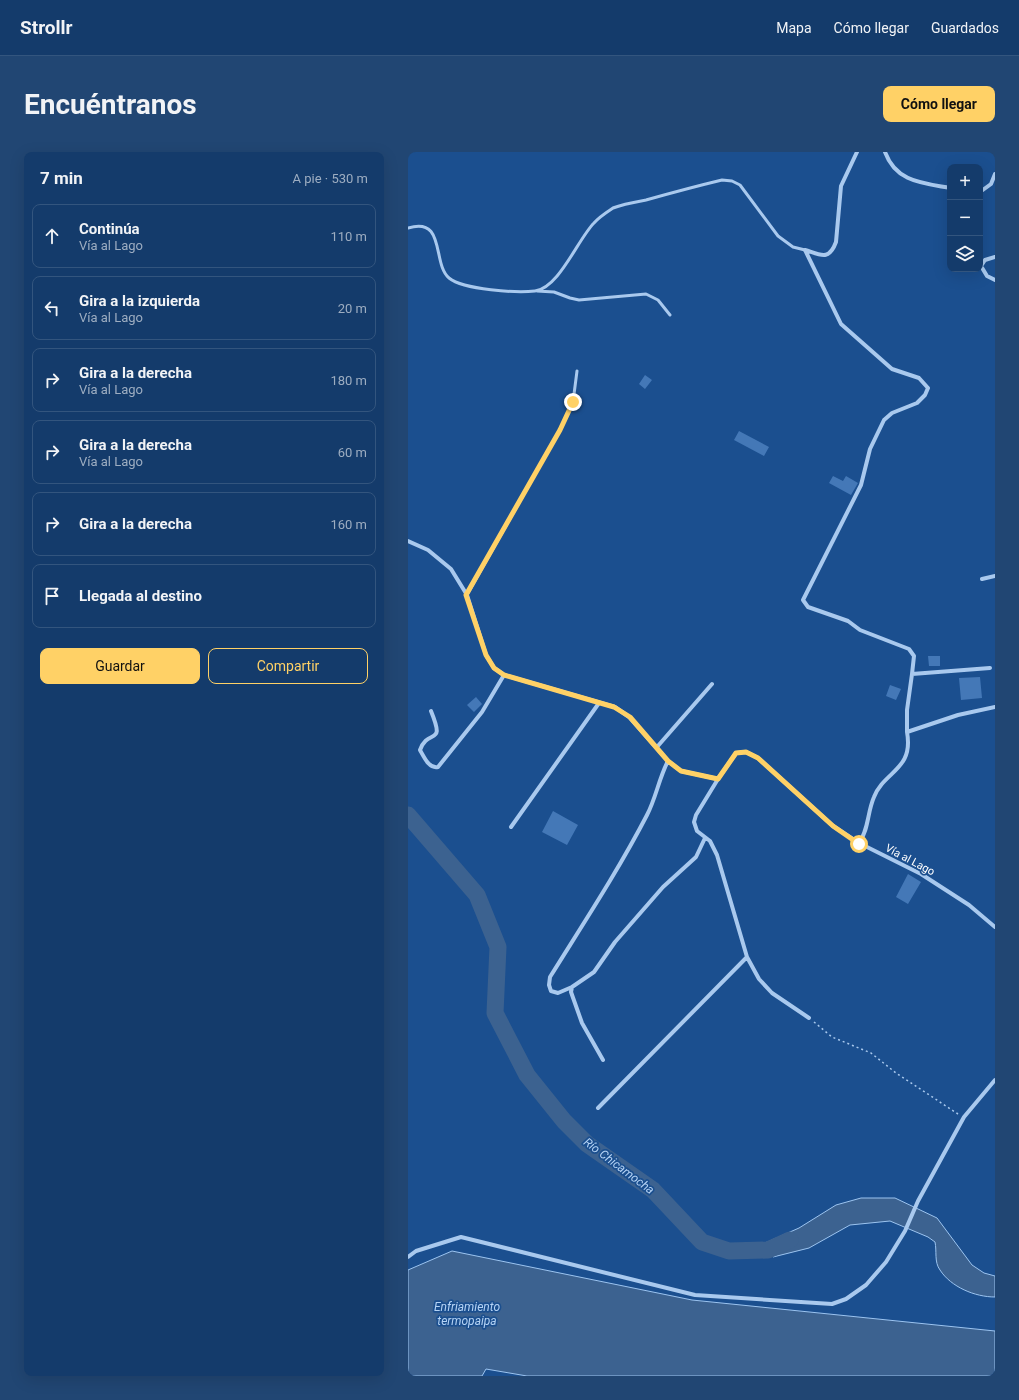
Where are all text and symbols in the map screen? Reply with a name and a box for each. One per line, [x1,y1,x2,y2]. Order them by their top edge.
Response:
text: Strollr [20,16,73,39]
text: Mapa [776,20,812,36]
text: Cómo llegar [834,20,909,36]
text: Guardados [931,20,999,36]
button: Cómo llegar [883,86,995,122]
text: Encuéntranos [24,88,197,121]
map controls [947,164,983,272]
button: + [947,164,983,200]
text: 7 min [40,168,83,188]
text: A pie · 530 m [293,171,368,186]
button: − [947,200,983,236]
text: Continúa [79,220,140,238]
icon: ahead [41,225,63,247]
text: 110 m [330,229,367,244]
button: layers [947,236,983,272]
text: Vía al Lago [79,238,143,253]
text: Gira a la izquierda [79,292,200,310]
icon: left [41,297,63,319]
text: 20 m [338,301,367,316]
text: Vía al Lago [79,310,143,325]
text: Gira a la derecha [79,364,192,382]
icon: right [41,369,63,391]
text: 180 m [330,373,367,388]
text: Vía al Lago [79,382,143,397]
route end [564,393,582,411]
text: Gira a la derecha [79,436,192,454]
icon: right [41,441,63,463]
text: 60 m [338,445,367,460]
text: Vía al Lago [79,454,143,469]
icon: right [41,513,63,535]
text: Gira a la derecha [79,515,192,533]
text: 160 m [330,517,367,532]
icon: arrive [41,585,63,607]
text: Llegada al destino [79,587,202,605]
button: Guardar [40,648,200,684]
button: Compartir [208,648,368,684]
route start [850,835,868,853]
street label: Vía al Lago [883,842,937,878]
water label: Río Chicamocha [581,1135,657,1197]
water label: Enfriamiento termopaipa [434,1300,500,1328]

